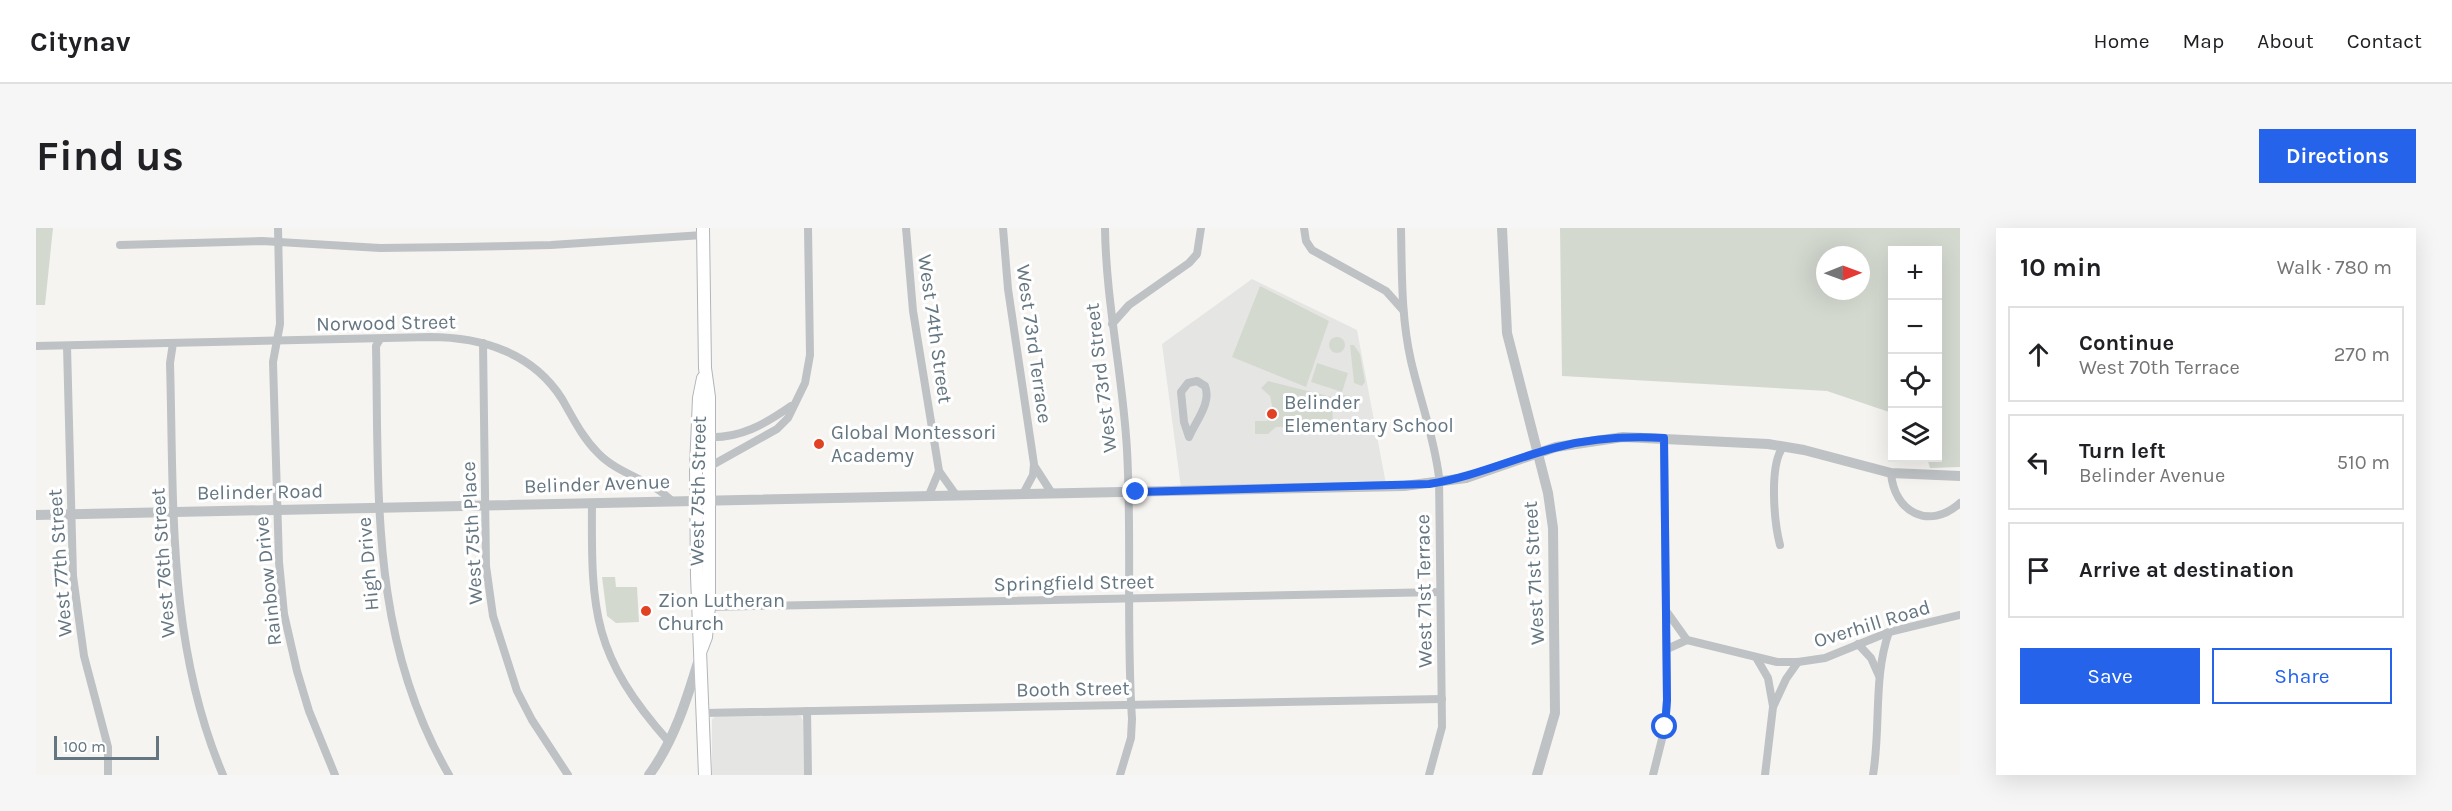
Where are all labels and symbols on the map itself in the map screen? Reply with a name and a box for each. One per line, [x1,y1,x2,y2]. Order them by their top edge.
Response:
north arrow [1816,246,1870,300]
street label: West 74th Street [913,253,957,405]
street label: West 73rd Terrace [1011,263,1057,425]
street label: West 73rd Street [1080,302,1122,454]
street label: Norwood Street [316,310,457,336]
place label: Belinder Elementary School [1284,391,1454,437]
marker: Belinder Elementary School [1265,407,1279,421]
street label: West 75th Street [685,415,711,566]
place label: Global Montessori Academy [831,421,997,467]
marker: Global Montessori Academy [812,437,826,451]
street label: West 75th Place [457,461,487,605]
street label: Belinder Avenue [524,470,670,498]
route end [1122,478,1148,504]
street label: Belinder Road [197,479,323,505]
street label: West 76th Street [146,487,180,639]
street label: West 77th Street [43,488,77,638]
street label: West 71st Street [1519,500,1549,645]
street label: West 71st Terrace [1411,514,1437,668]
street label: Rainbow Drive [250,515,286,647]
street label: High Drive [352,516,384,612]
street label: Springfield Street [994,570,1155,596]
place label: Zion Lutheran Church [658,589,785,635]
street label: Overhill Road [1811,595,1933,653]
marker: Zion Lutheran Church [639,604,653,618]
street label: Booth Street [1016,677,1130,701]
route start [1651,713,1677,739]
scale bar [54,733,159,760]

